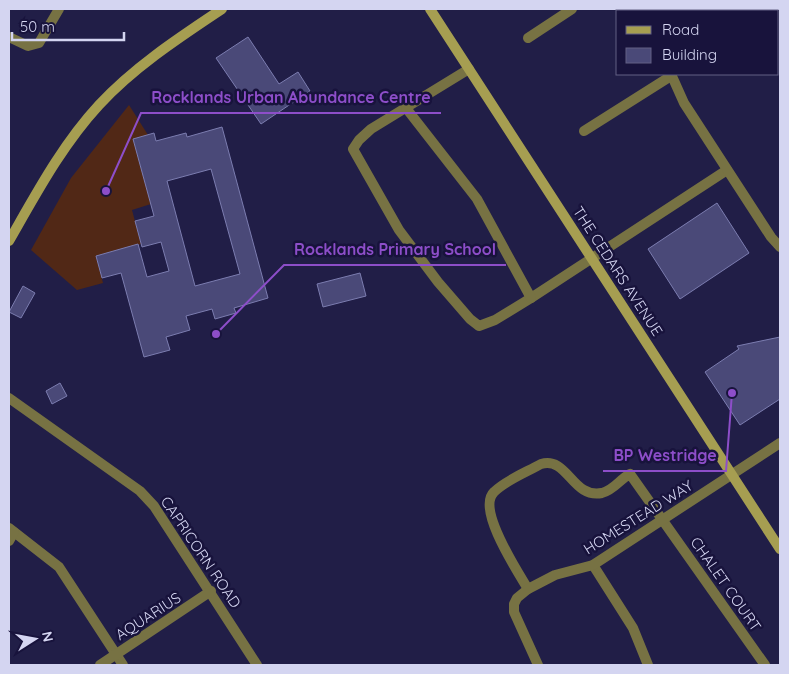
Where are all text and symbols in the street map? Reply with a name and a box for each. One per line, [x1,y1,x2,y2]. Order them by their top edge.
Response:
scale bar [12,10,125,42]
legend [616,10,779,75]
text: 50 m [20,17,55,36]
text: Road [662,20,699,39]
text: Building [662,45,717,64]
callout: Rocklands Urban Abundance Centre [141,82,441,113]
text: Rocklands Urban Abundance Centre [151,87,431,107]
street label: THE CEDARS AVENUE [569,203,667,339]
callout: Rocklands Primary School [284,234,506,265]
text: Rocklands Primary School [294,239,496,259]
callout: BP Westridge [603,440,726,471]
text: BP Westridge [613,445,717,465]
street label: HOMESTEAD WAY [580,475,697,558]
street label: CAPRICORN ROAD [157,493,245,612]
street label: CHALET COURT [686,533,766,635]
street label: AQUARIUS [112,588,184,644]
north arrow [10,614,60,664]
text: N [38,630,58,643]

